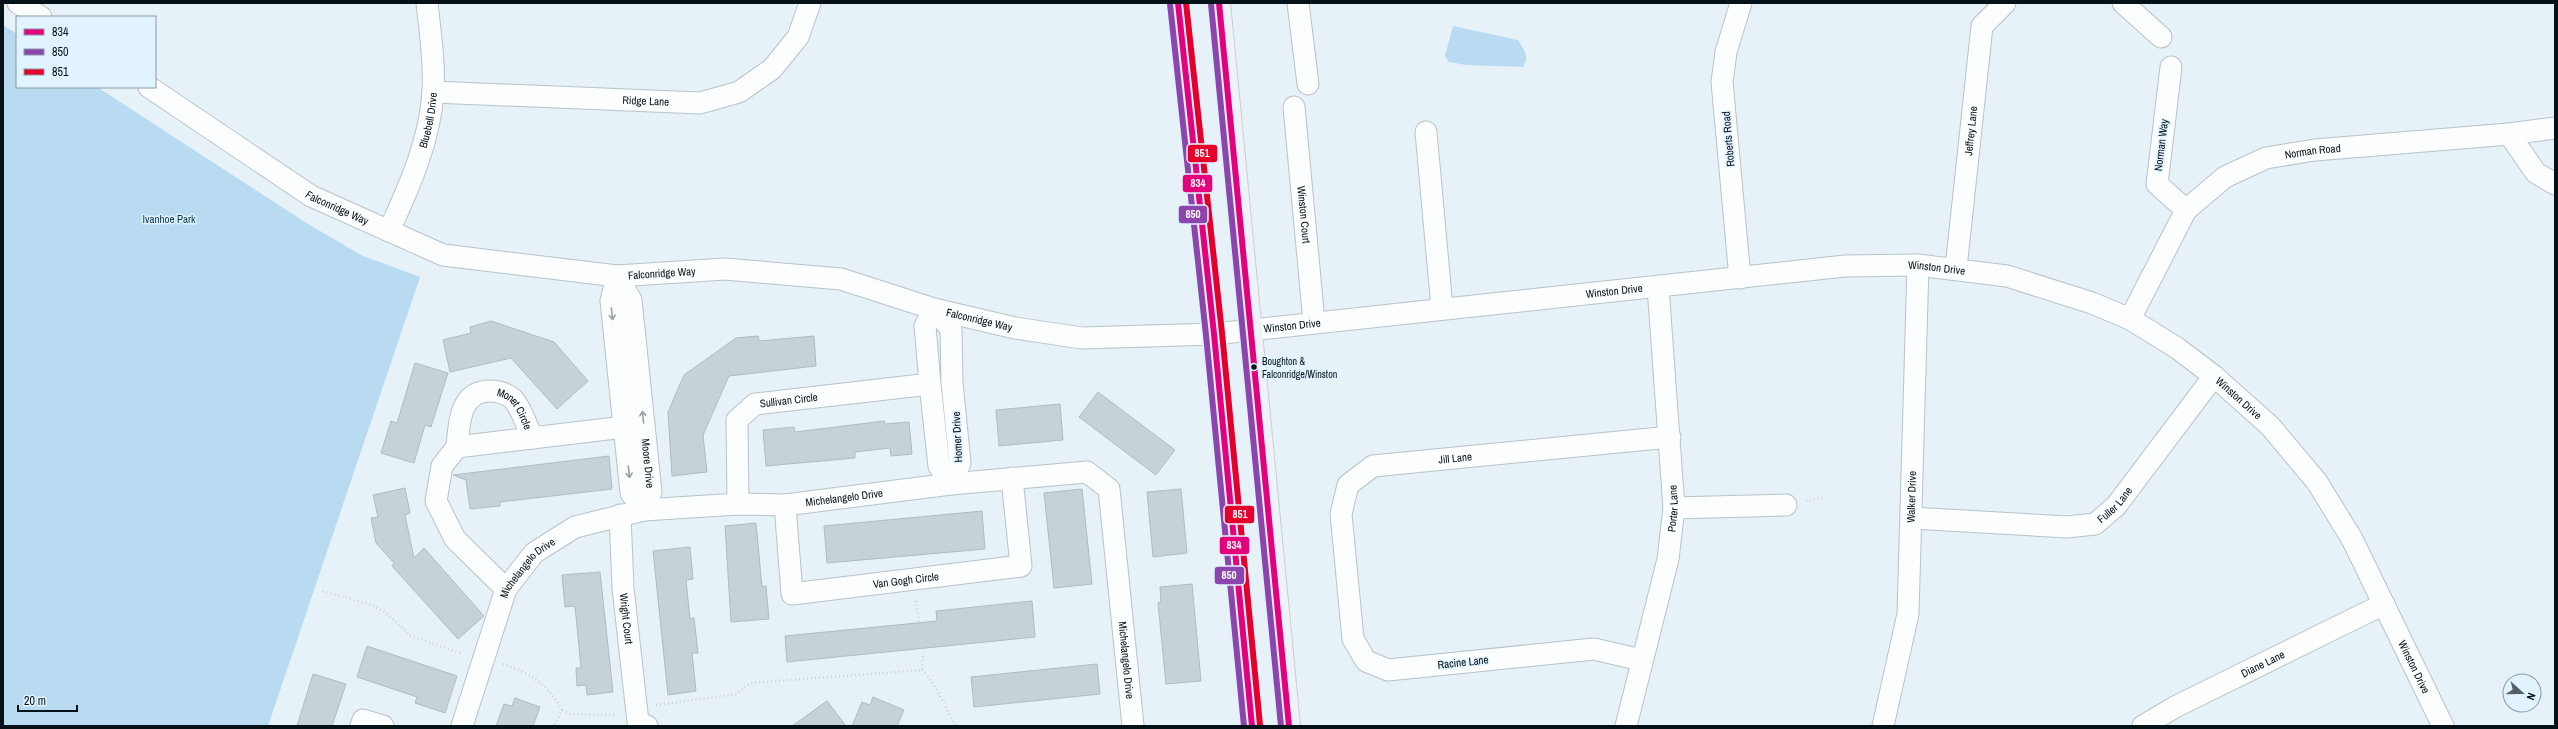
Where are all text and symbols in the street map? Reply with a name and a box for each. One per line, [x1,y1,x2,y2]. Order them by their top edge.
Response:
legend [16,16,156,88]
text: 834 [52,24,69,40]
text: 850 [52,44,68,60]
text: 851 [52,64,69,80]
street label: Bluebell Drive [416,92,440,150]
street label: Ridge Lane [622,93,669,109]
street label: Jeffrey Lane [1961,105,1980,156]
street label: Roberts Road [1719,111,1737,167]
street label: Norman Way [2151,118,2171,172]
street label: Norman Road [2284,141,2341,162]
line badge: 851 [1187,144,1218,163]
text: 851 [1194,146,1210,160]
line badge: 834 [1182,174,1213,193]
text: 834 [1190,176,1206,190]
street label: Winston Court [1294,185,1314,244]
street label: Falconridge Way [303,187,371,228]
line badge: 850 [1178,205,1208,224]
text: 850 [1185,207,1201,221]
park label: Ivanhoe Park [142,212,196,226]
street label: Winston Drive [1908,258,1966,278]
street label: Falconridge Way [628,264,696,282]
street label: Winston Drive [1585,281,1643,301]
street label: Falconridge Way [945,305,1014,334]
one-way arrow [608,307,616,320]
street label: Winston Drive [1263,316,1321,336]
place label: Boughton & Falconridge/Winston [1262,355,1337,381]
marker: Boughton & Falconridge/Winston [1249,362,1259,372]
street label: Winston Drive [2213,374,2265,422]
street label: Monet Circle [495,385,535,431]
street label: Sullivan Circle [759,390,818,410]
one-way arrow [640,411,647,424]
street label: Homer Drive [949,411,965,463]
street label: Moore Drive [638,438,658,489]
street label: Jill Lane [1438,449,1473,467]
one-way arrow [625,465,633,478]
street label: Walker Drive [1904,471,1919,523]
street label: Porter Lane [1664,484,1681,533]
street label: Fuller Lane [2094,484,2135,526]
street label: Michelangelo Drive [805,486,884,509]
line badge: 851 [1224,505,1255,524]
text: 851 [1232,507,1248,521]
street label: Michelangelo Drive [497,535,558,600]
line badge: 834 [1219,536,1250,555]
text: 834 [1226,538,1242,552]
line badge: 850 [1214,566,1245,585]
text: 850 [1221,568,1237,582]
street label: Van Gogh Circle [872,569,940,591]
street label: Wright Court [617,593,636,645]
street label: Michelangelo Drive [1115,621,1137,700]
street label: Winston Drive [2395,638,2433,696]
street label: Diane Lane [2239,647,2287,680]
street label: Racine Lane [1437,652,1489,672]
north arrow [2502,673,2542,713]
scale bar [18,687,77,713]
text: N [2524,691,2539,702]
text: 20 m [24,693,46,709]

